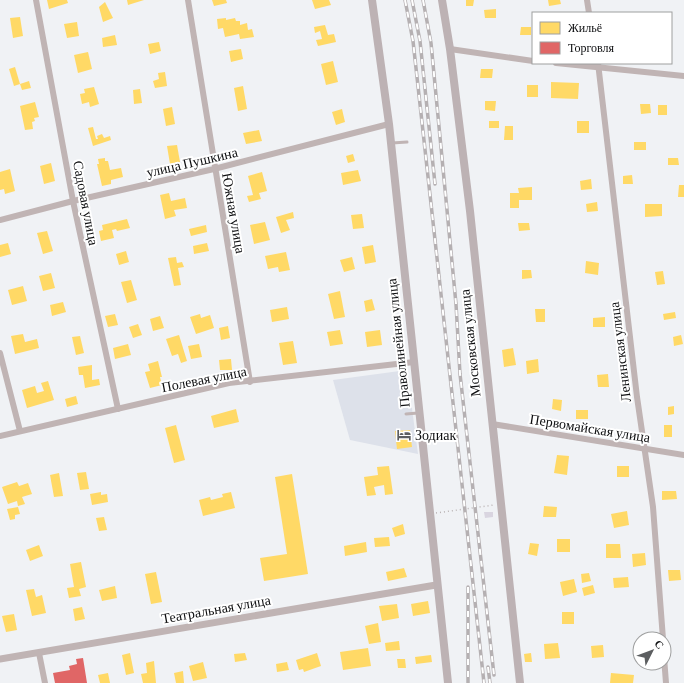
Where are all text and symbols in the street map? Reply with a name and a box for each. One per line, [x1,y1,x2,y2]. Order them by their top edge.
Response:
legend [532,12,672,64]
text: Жильё [568,21,602,35]
text: Торговля [568,41,615,55]
street label: улица Пушкина [145,144,240,180]
street label: Садовая улица [70,159,102,247]
street label: Южная улица [219,171,249,255]
street label: Праволинейная улица [383,277,413,408]
street label: Московская улица [456,288,484,398]
street label: Ленинская улица [606,300,634,403]
street label: Полевая улица [160,363,249,395]
street label: Первомайская улица [529,411,652,446]
hotel icon: Зодиак [396,427,412,443]
place label: Зодиак [415,427,456,443]
street label: Театральная улица [160,591,273,626]
north arrow [632,631,672,671]
text: С [652,637,667,651]

